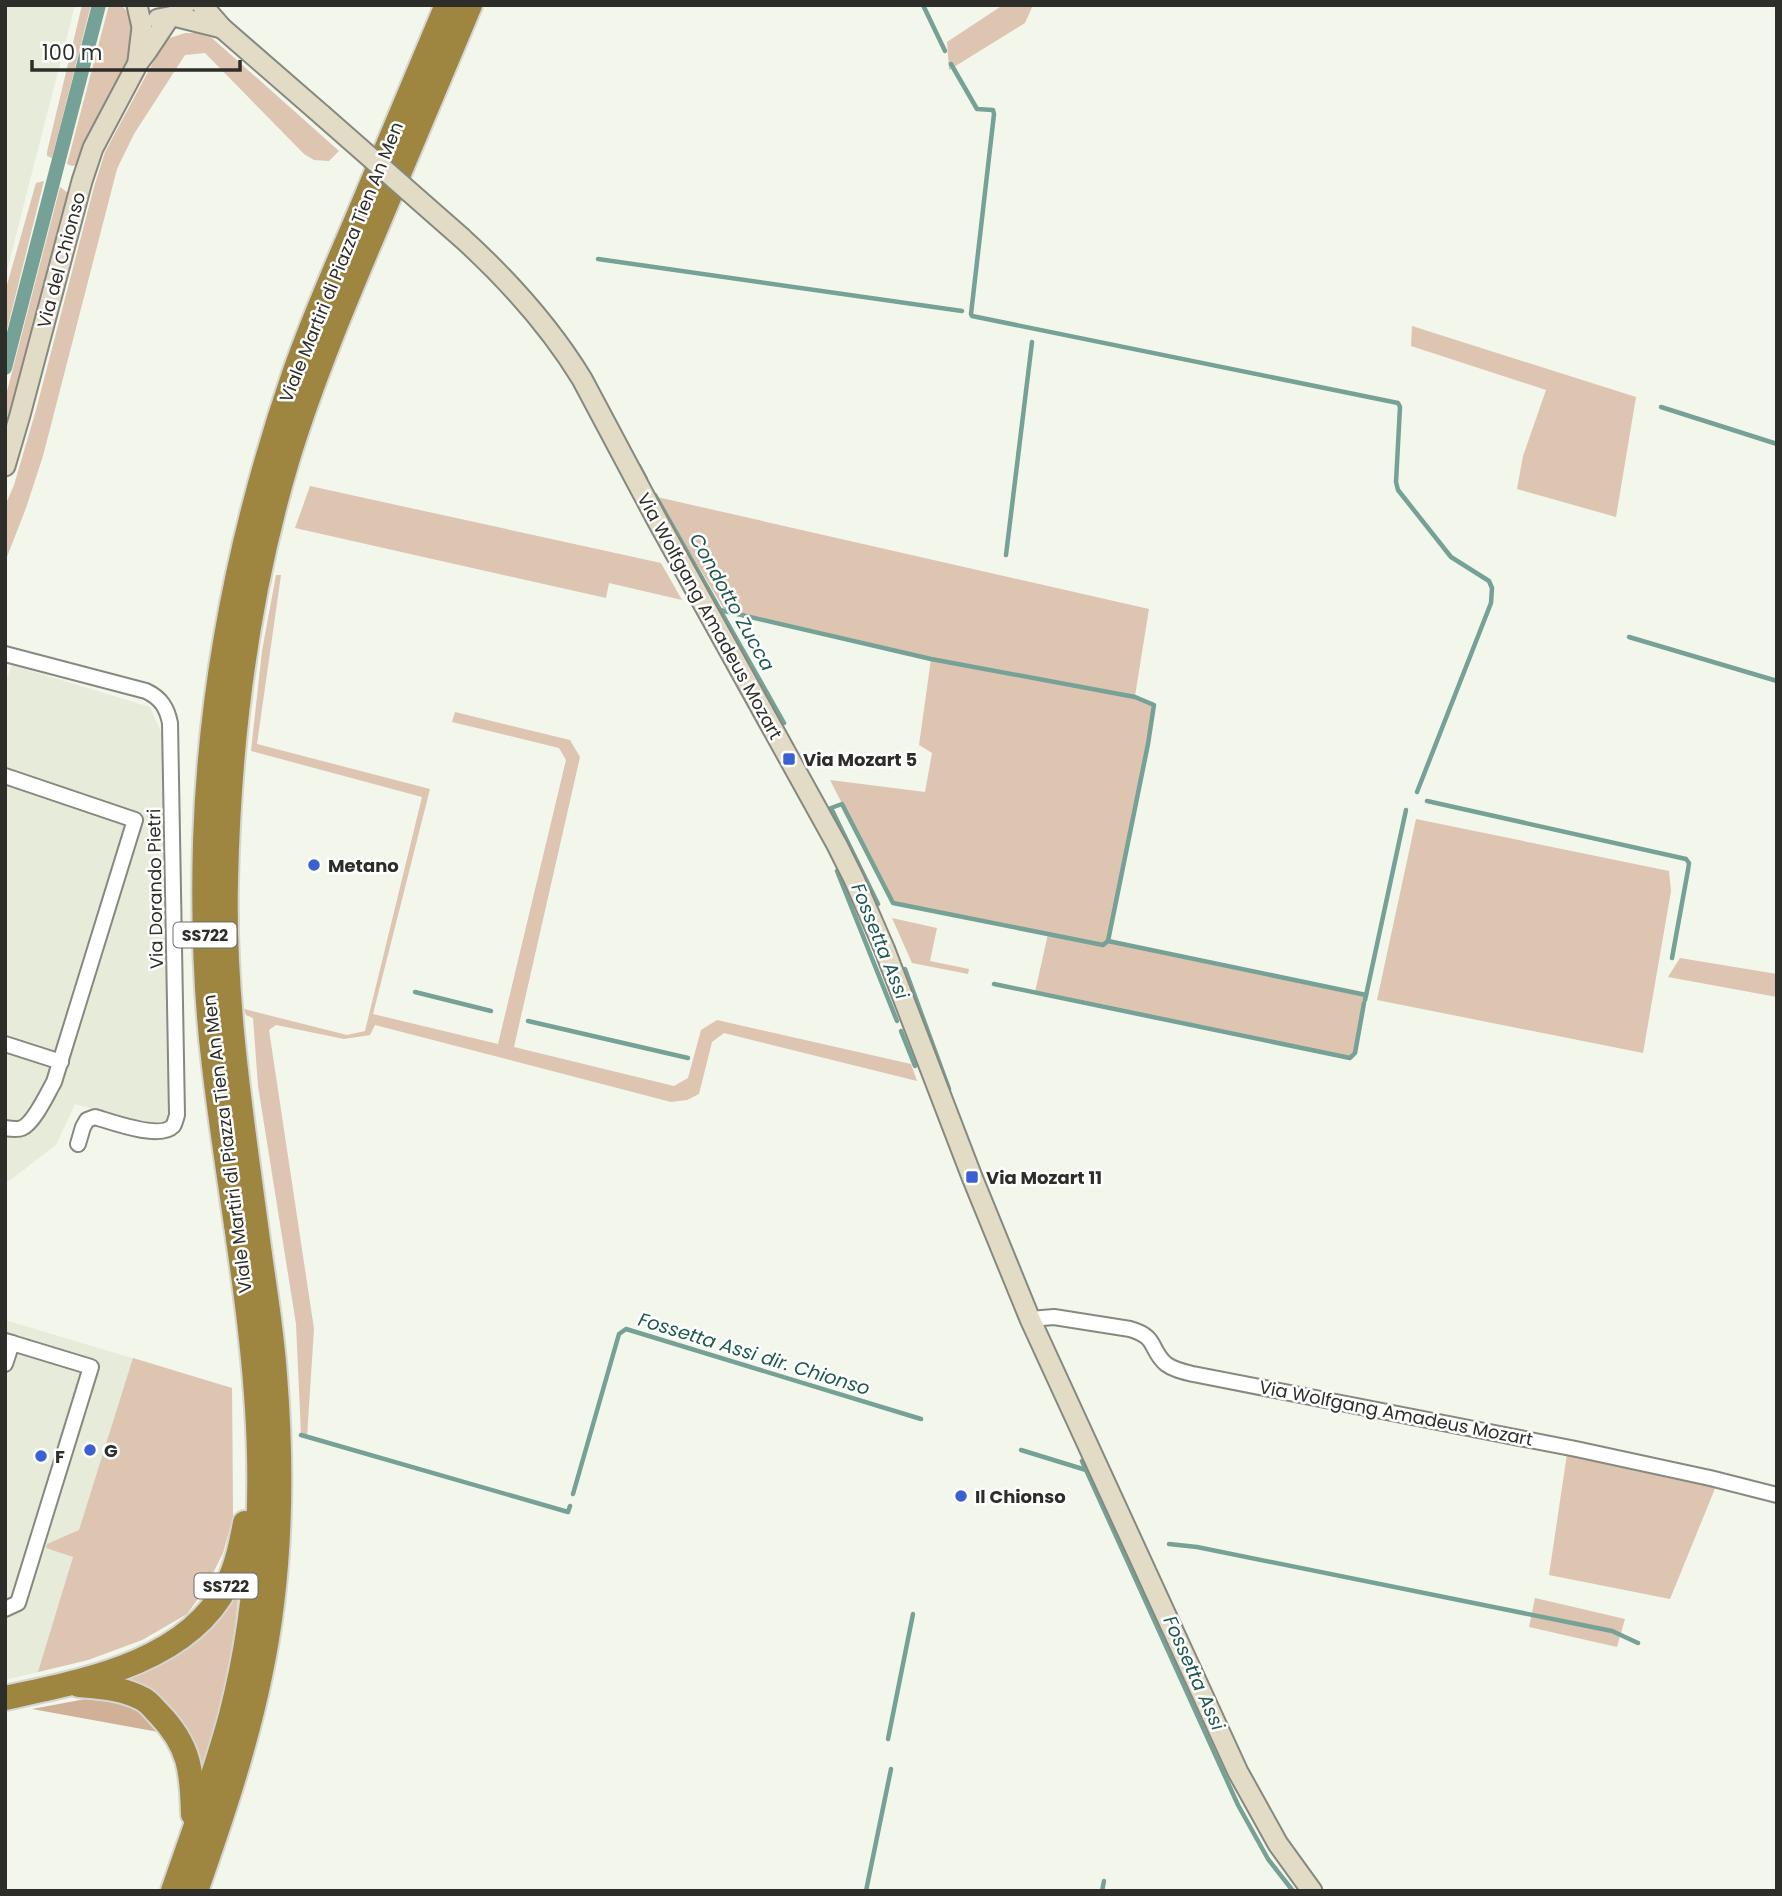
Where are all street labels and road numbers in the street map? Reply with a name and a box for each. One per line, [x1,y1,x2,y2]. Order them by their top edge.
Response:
street label: Viale Martiri di Piazza Tien An Men [273,118,409,406]
street label: Via del Chionso [31,189,91,331]
street label: Via Wolfgang Amadeus Mozart [632,488,788,744]
street label: Via Dorando Pietri [141,809,169,969]
road number: SS722 [174,923,236,948]
street label: Viale Martiri di Piazza Tien An Men [196,993,258,1295]
street label: Via Wolfgang Amadeus Mozart [1257,1374,1535,1452]
road number: SS722 [194,1574,258,1598]

